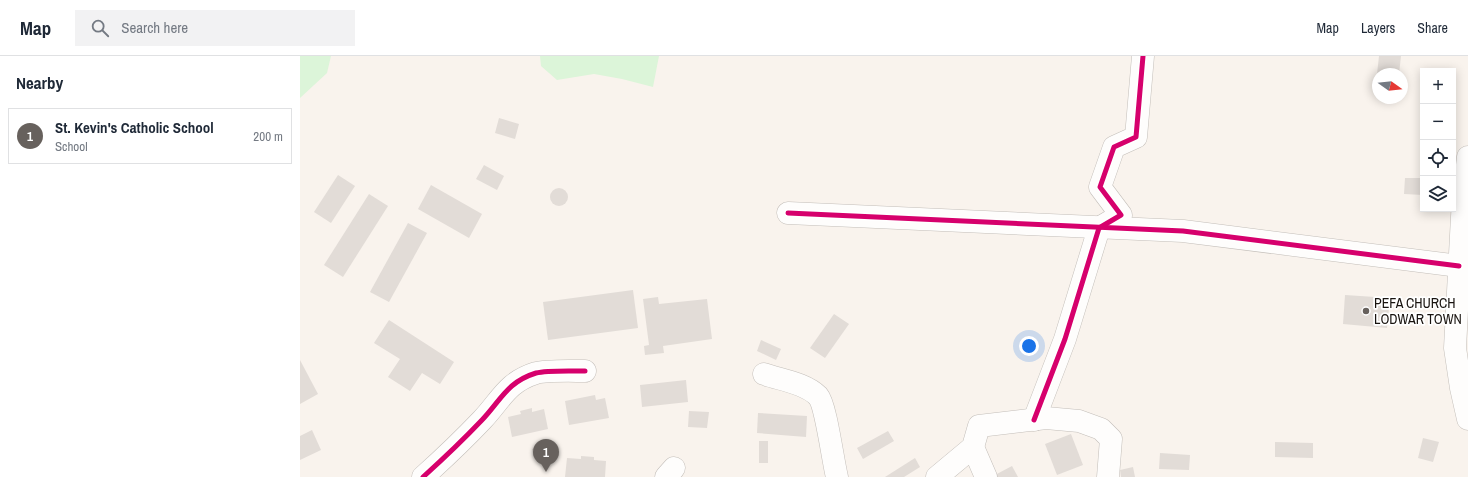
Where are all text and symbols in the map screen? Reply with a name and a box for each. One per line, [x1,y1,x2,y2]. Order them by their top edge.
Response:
search box [75,10,355,46]
text: Map [20,15,51,41]
icon: search [89,17,111,39]
text: Search here [121,17,188,38]
text: Map [1317,19,1339,37]
text: Layers [1361,19,1395,37]
text: Share [1417,19,1448,37]
north arrow [1372,68,1408,104]
map controls [1420,68,1456,212]
button: + [1420,68,1456,104]
text: Nearby [16,71,63,94]
button: − [1420,104,1456,140]
text: St. Kevin's Catholic School [55,117,214,138]
text: 1 [27,128,33,145]
text: 200 m [253,128,283,145]
text: School [55,138,88,155]
button: locate [1420,140,1456,176]
button: layers [1420,176,1456,212]
place label: PEFA CHURCH LODWAR TOWN [1374,294,1462,328]
marker: PEFA CHURCH LODWAR TOWN [1361,306,1371,316]
your location [1019,336,1039,356]
pin: 1 [533,439,559,472]

